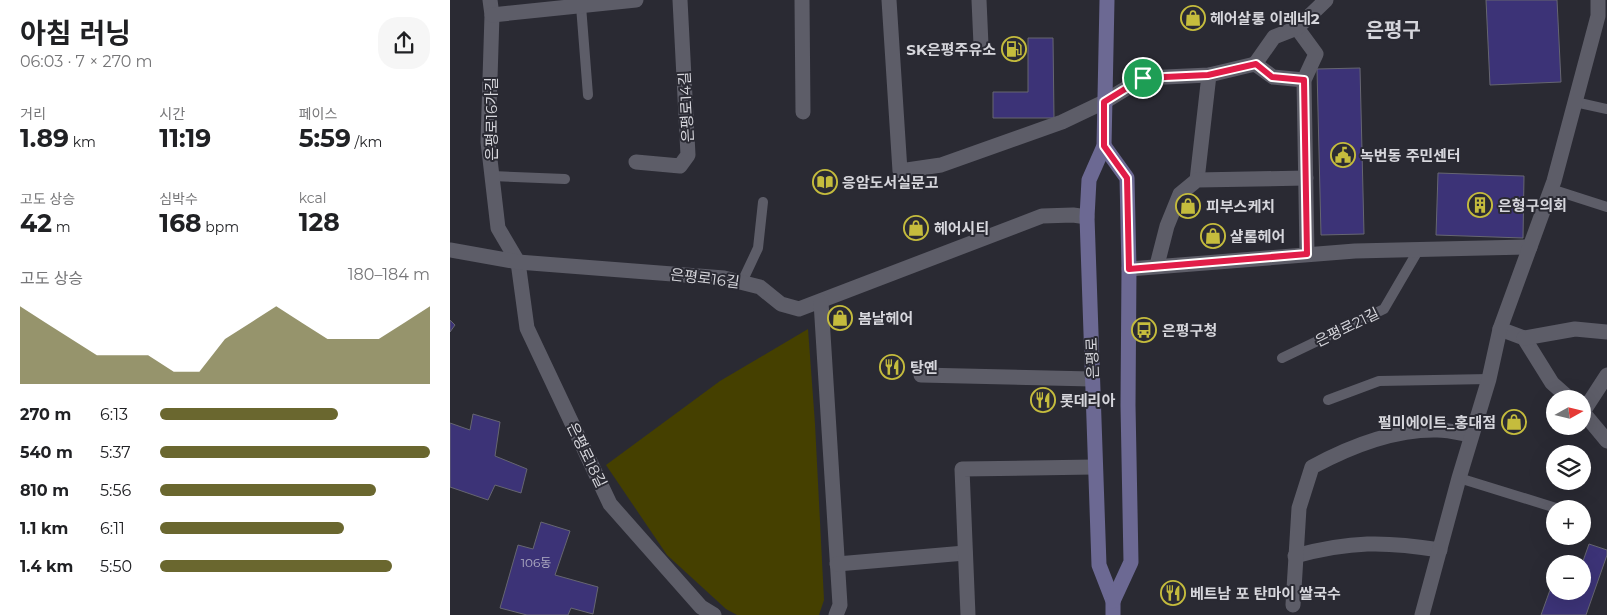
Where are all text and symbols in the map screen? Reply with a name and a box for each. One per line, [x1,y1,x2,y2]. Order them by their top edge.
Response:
shop icon: 헤어살롱 이레네2 [1180,5,1206,31]
place label: 헤어살롱 이레네2 [1210,9,1320,28]
text: 아침 러닝 [20,16,131,50]
button: share [378,17,430,69]
district label: 은평구 [1365,18,1421,42]
fuel station icon: SK은평주유소 [1001,36,1027,62]
place label: SK은평주유소 [906,40,996,59]
text: 06:03 · 7 × 270 m [20,52,153,71]
pin [1122,57,1164,99]
icon: arrive [1129,64,1157,92]
street label: 은평로14길 [675,71,697,143]
street label: 은평로16가길 [482,77,501,161]
text: 거리 [20,105,46,123]
text: 시간 [159,105,185,123]
text: 페이스 [299,105,337,123]
text: 1.89 [20,123,69,153]
text: 11:19 [159,123,211,153]
text: 5:59 [299,123,351,153]
text: km [69,133,96,151]
text: /km [351,133,382,151]
public building icon: 녹번동 주민센터 [1330,142,1356,168]
place label: 녹번동 주민센터 [1360,146,1461,165]
library icon: 응암도서실문고 [812,169,838,195]
place label: 응암도서실문고 [842,173,939,192]
text: kcal [299,189,327,207]
text: 고도 상승 [20,190,75,208]
text: 심박수 [159,190,198,208]
building icon: 은형구의회 [1467,192,1493,218]
shop icon: 피부스케치 [1175,193,1201,219]
place label: 은형구의회 [1498,196,1567,215]
place label: 피부스케치 [1206,197,1275,216]
text: 128 [299,207,340,237]
text: 42 [20,208,52,238]
text: 168 [159,208,202,238]
shop icon: 헤어시티 [903,215,929,241]
text: m [52,218,71,236]
text: bpm [202,218,239,236]
place label: 헤어시티 [934,219,989,238]
shop icon: 샬롬헤어 [1200,223,1226,249]
place label: 샬롬헤어 [1230,227,1285,246]
street label: 은평로16길 [669,264,741,292]
text: 180–184 m [348,265,430,284]
text: 고도 상승 [20,269,83,288]
street label: 은평로21길 [1312,303,1382,351]
shop icon: 봄날헤어 [827,305,853,331]
place label: 봄날헤어 [858,309,913,328]
bus stop icon: 은평구청 [1131,317,1157,343]
place label: 은평구청 [1162,321,1217,340]
street label: 은평로 [1082,337,1102,379]
restaurant icon: 탕옌 [879,354,905,380]
place label: 탕옌 [910,358,938,377]
restaurant icon: 롯데리아 [1030,387,1056,413]
north arrow [1546,390,1591,435]
map controls [1546,390,1591,600]
place label: 롯데리아 [1060,391,1115,410]
text: 270 m [20,405,71,424]
text: 6:13 [100,405,128,424]
shop icon: 펄미에이트_홍대점 [1501,409,1527,435]
place label: 펄미에이트_홍대점 [1378,413,1496,432]
street label: 은평로18길 [563,419,611,491]
text: 540 m [20,443,73,462]
text: 5:37 [100,443,131,462]
button: layers [1546,445,1591,490]
text: 810 m [20,481,69,500]
text: 5:56 [100,481,131,500]
button: + [1546,500,1591,545]
text: 1.1 km [20,519,68,538]
text: 6:11 [100,519,125,538]
house number: 106동 [521,555,551,570]
button: − [1546,555,1591,600]
text: 1.4 km [20,557,73,576]
text: 5:50 [100,557,132,576]
restaurant icon: 베트남 포 탄마이 쌀국수 [1160,580,1186,606]
place label: 베트남 포 탄마이 쌀국수 [1190,584,1341,603]

